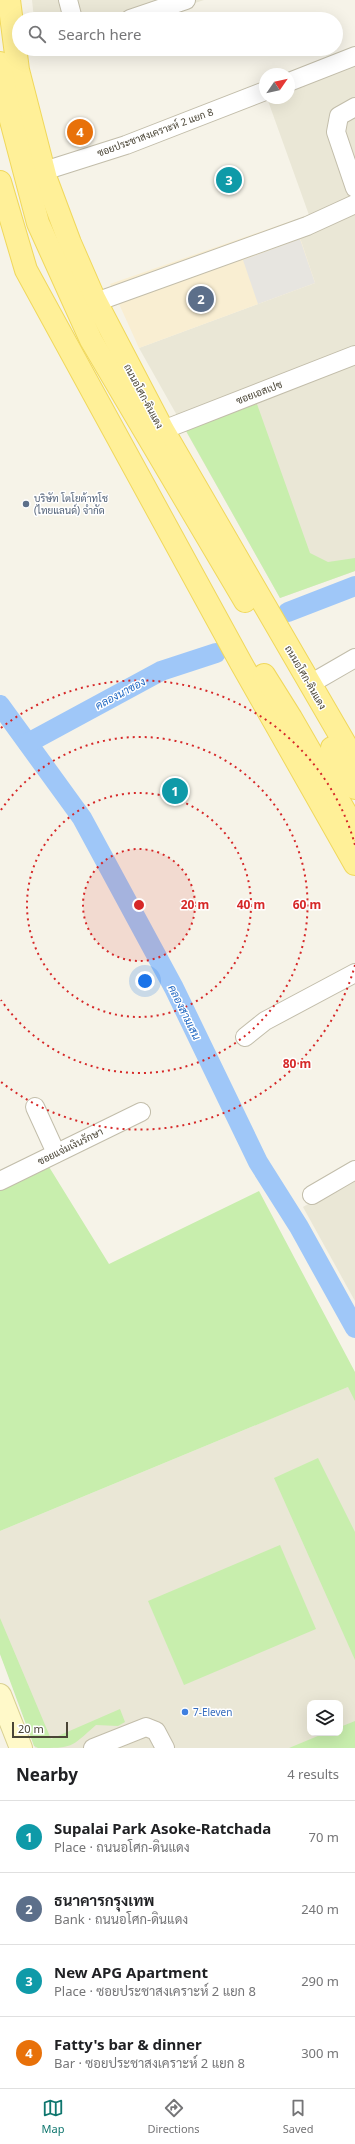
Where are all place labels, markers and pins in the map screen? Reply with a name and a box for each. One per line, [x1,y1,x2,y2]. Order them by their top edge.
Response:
pin: 4 [67,117,93,147]
pin: 3 [216,165,242,195]
pin: 2 [188,284,214,314]
place label: บริษัท โตโยต้าทูโช (ไทยแลนด์) จำกัด [34,491,108,517]
marker: บริษัท โตโยต้าทูโช (ไทยแลนด์) จำกัด [21,499,31,509]
pin: 1 [162,776,188,806]
centre of rings [132,898,146,912]
place label: 7-Eleven [193,1705,232,1719]
marker: 7-Eleven [180,1707,190,1717]

